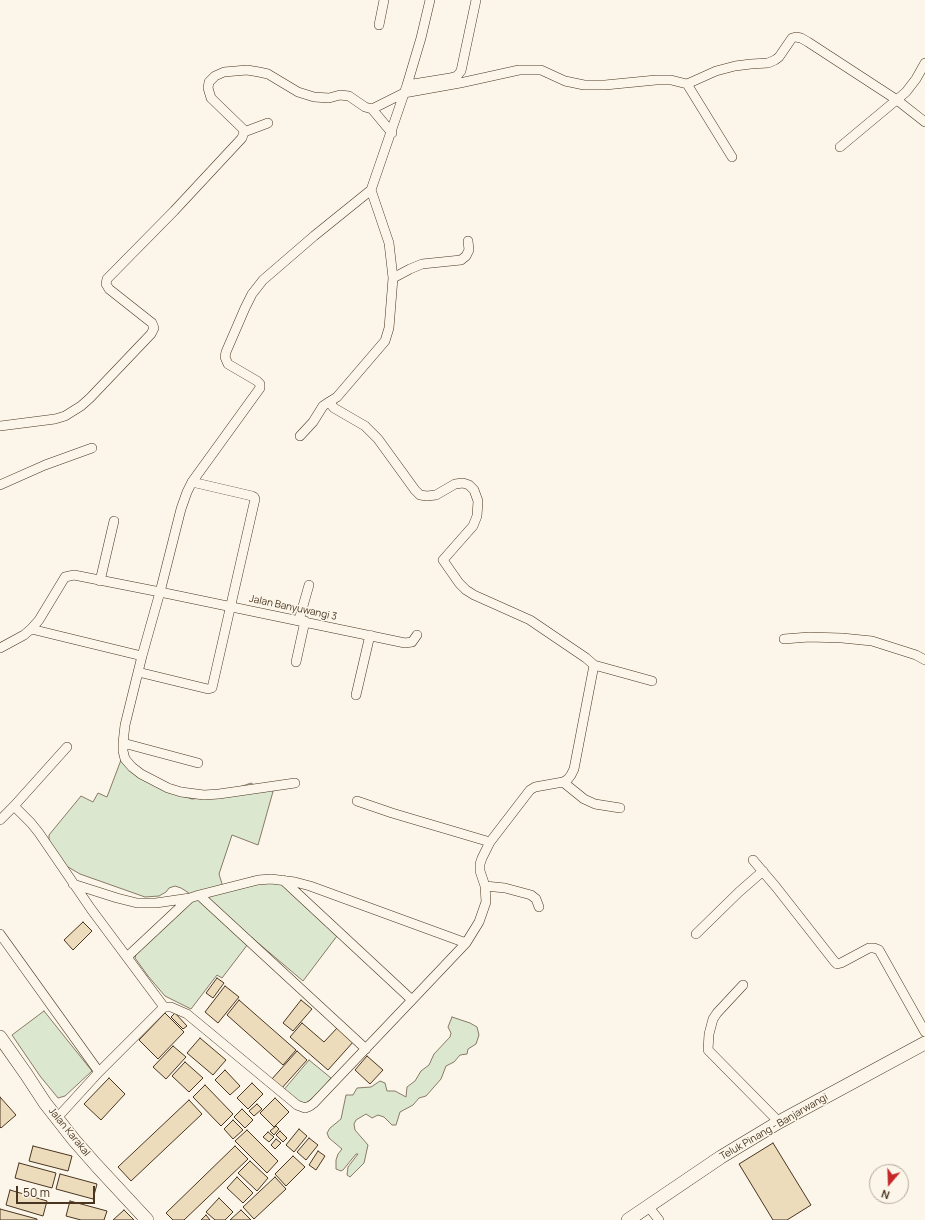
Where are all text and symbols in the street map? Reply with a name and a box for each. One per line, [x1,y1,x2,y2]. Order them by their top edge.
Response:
street label: Jalan Banyuwangi 3 [248,593,338,623]
street label: Teluk Pinang - Banjarwangi [718,1091,830,1163]
street label: Jalan Karakal [46,1105,92,1159]
north arrow [869,1164,909,1204]
scale bar [18,1178,97,1204]
text: 50 m [23,1184,50,1201]
text: N [879,1186,891,1203]

